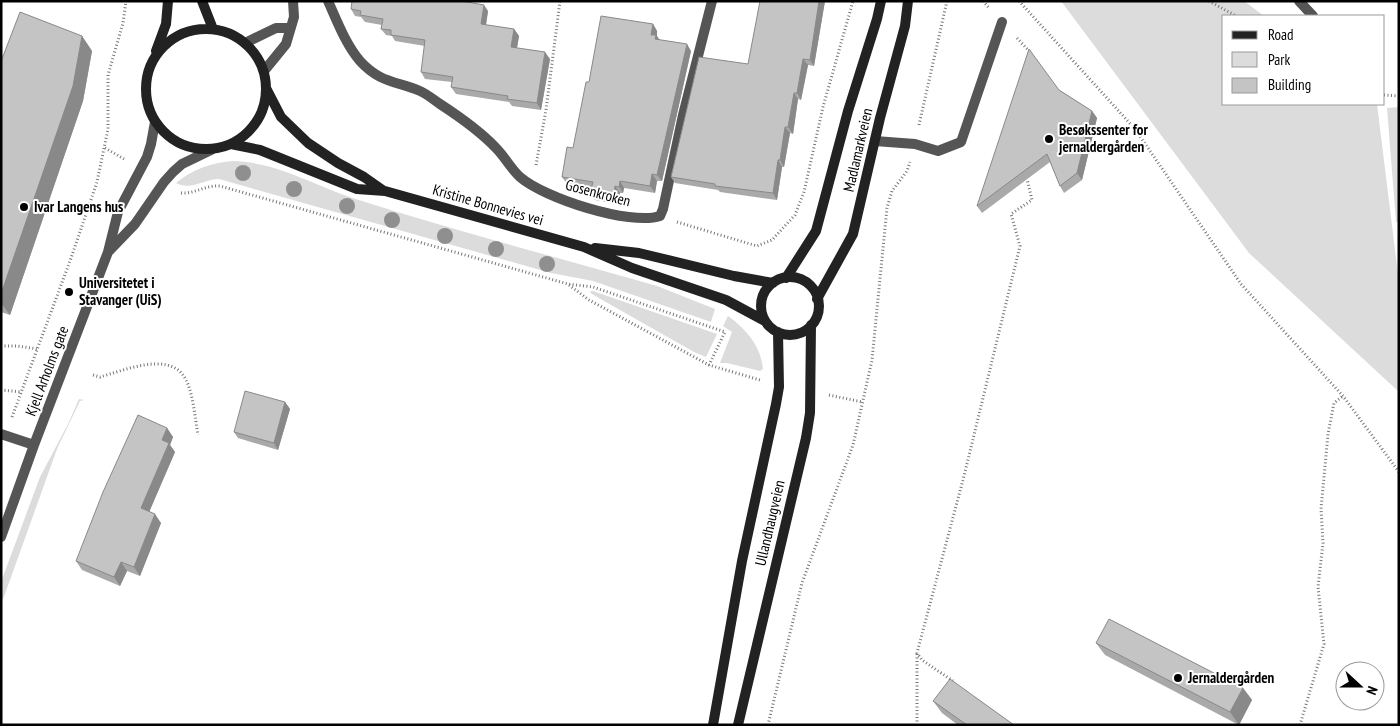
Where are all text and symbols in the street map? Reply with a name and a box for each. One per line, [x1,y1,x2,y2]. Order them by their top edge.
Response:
legend [1222,15,1385,105]
text: Road [1268,25,1294,44]
text: Park [1268,50,1290,69]
text: Building [1268,75,1311,94]
street label: Madlamarkveien [839,106,876,194]
place label: Besøkssenter for jernaldergården [1058,120,1149,156]
marker: Besøkssenter for jernaldergården [1043,133,1055,145]
street label: Gosenkroken [564,175,633,210]
street label: Kristine Bonnevies vei [431,180,546,229]
place label: Ivar Langens hus [34,197,123,216]
marker: Ivar Langens hus [18,201,30,213]
place label: Universitetet i Stavanger (UiS) [79,273,162,309]
marker: Universitetet i Stavanger (UiS) [63,286,75,298]
street label: Kjell Arholms gate [21,323,72,419]
street label: Ullandhaugveien [750,478,789,568]
north arrow [1335,661,1385,711]
place label: Jernaldergården [1187,668,1275,687]
marker: Jernaldergården [1172,672,1184,684]
text: N [1362,684,1382,697]

